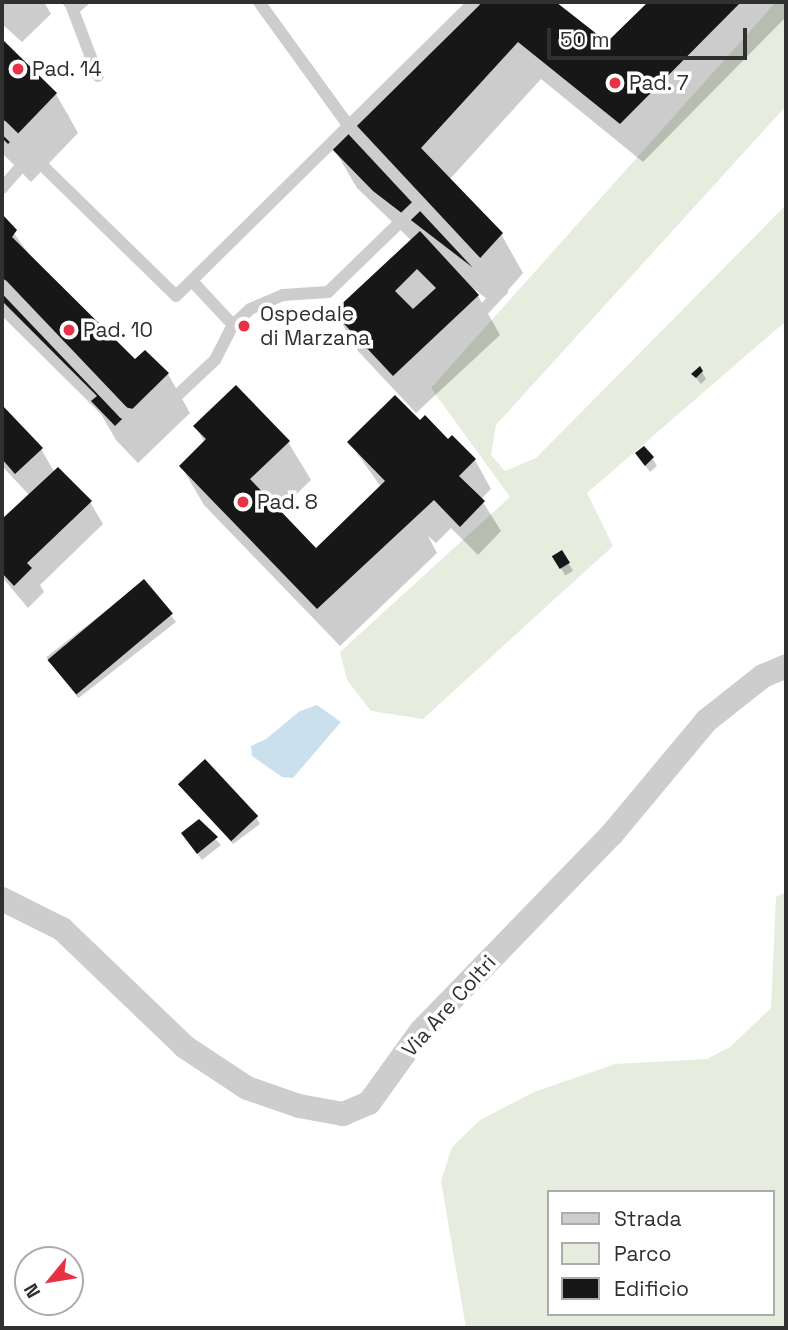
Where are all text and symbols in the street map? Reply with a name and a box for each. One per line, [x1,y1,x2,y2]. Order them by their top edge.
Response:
scale bar [550,14,750,58]
text: 50 m [560,26,610,53]
place label: Pad. 14 [32,56,102,82]
marker: Pad. 14 [10,61,26,77]
place label: Pad. 7 [629,70,689,96]
marker: Pad. 7 [607,75,623,91]
place label: Ospedale di Marzana [260,301,370,351]
marker: Ospedale di Marzana [234,316,254,336]
place label: Pad. 10 [83,317,154,343]
marker: Pad. 10 [61,322,77,338]
place label: Pad. 8 [257,489,318,515]
marker: Pad. 8 [235,494,251,510]
street label: Via Are Coltri [397,950,501,1062]
legend [546,1190,774,1316]
text: Strada [614,1205,681,1232]
text: Parco [614,1240,672,1267]
north arrow [14,1246,84,1316]
text: Edificio [614,1275,689,1302]
text: N [18,1279,46,1303]

